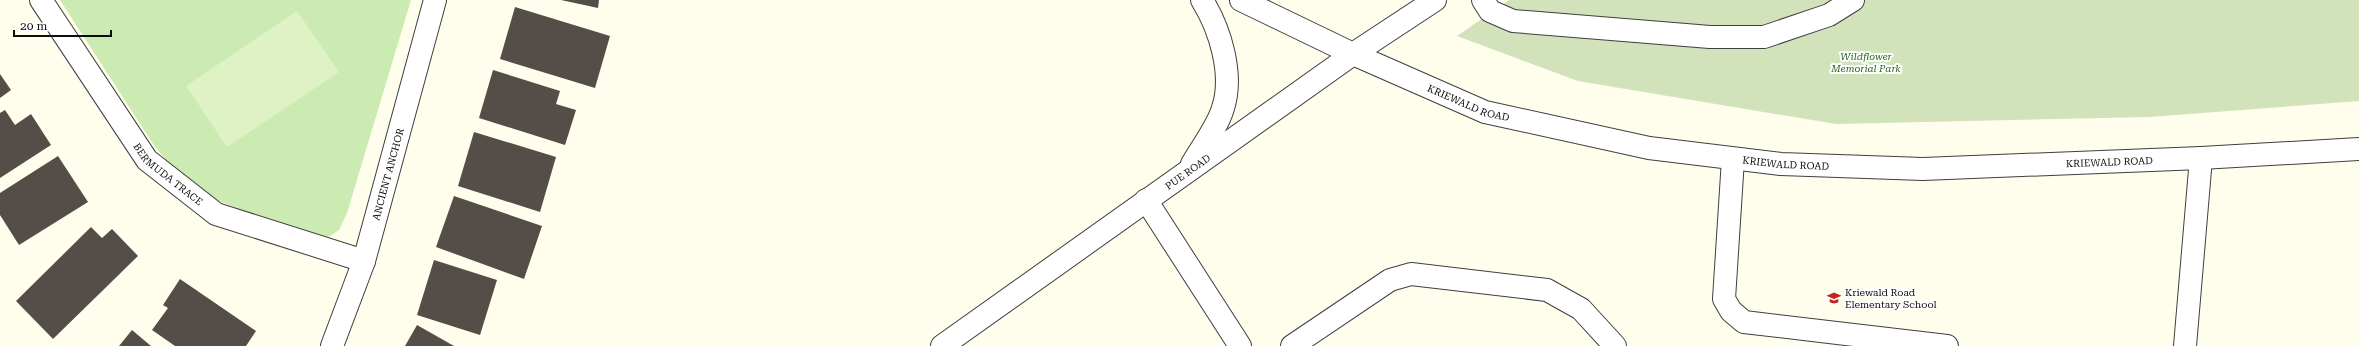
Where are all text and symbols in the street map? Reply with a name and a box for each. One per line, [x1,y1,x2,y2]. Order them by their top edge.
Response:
scale bar [14,12,111,38]
text: 20 m [20,19,47,33]
park label: Wildflower Memorial Park [1830,51,1901,74]
street label: KRIEWALD ROAD [1426,82,1511,123]
street label: ANCIENT ANCHOR [370,127,406,221]
street label: BERMUDA TRACE [131,141,205,208]
street label: PUE ROAD [1163,152,1213,192]
street label: KRIEWALD ROAD [1742,154,1830,172]
street label: KRIEWALD ROAD [2066,155,2153,169]
place label: Kriewald Road Elementary School [1845,287,1937,310]
school or university icon: Kriewald Road Elementary School [1826,290,1842,306]

